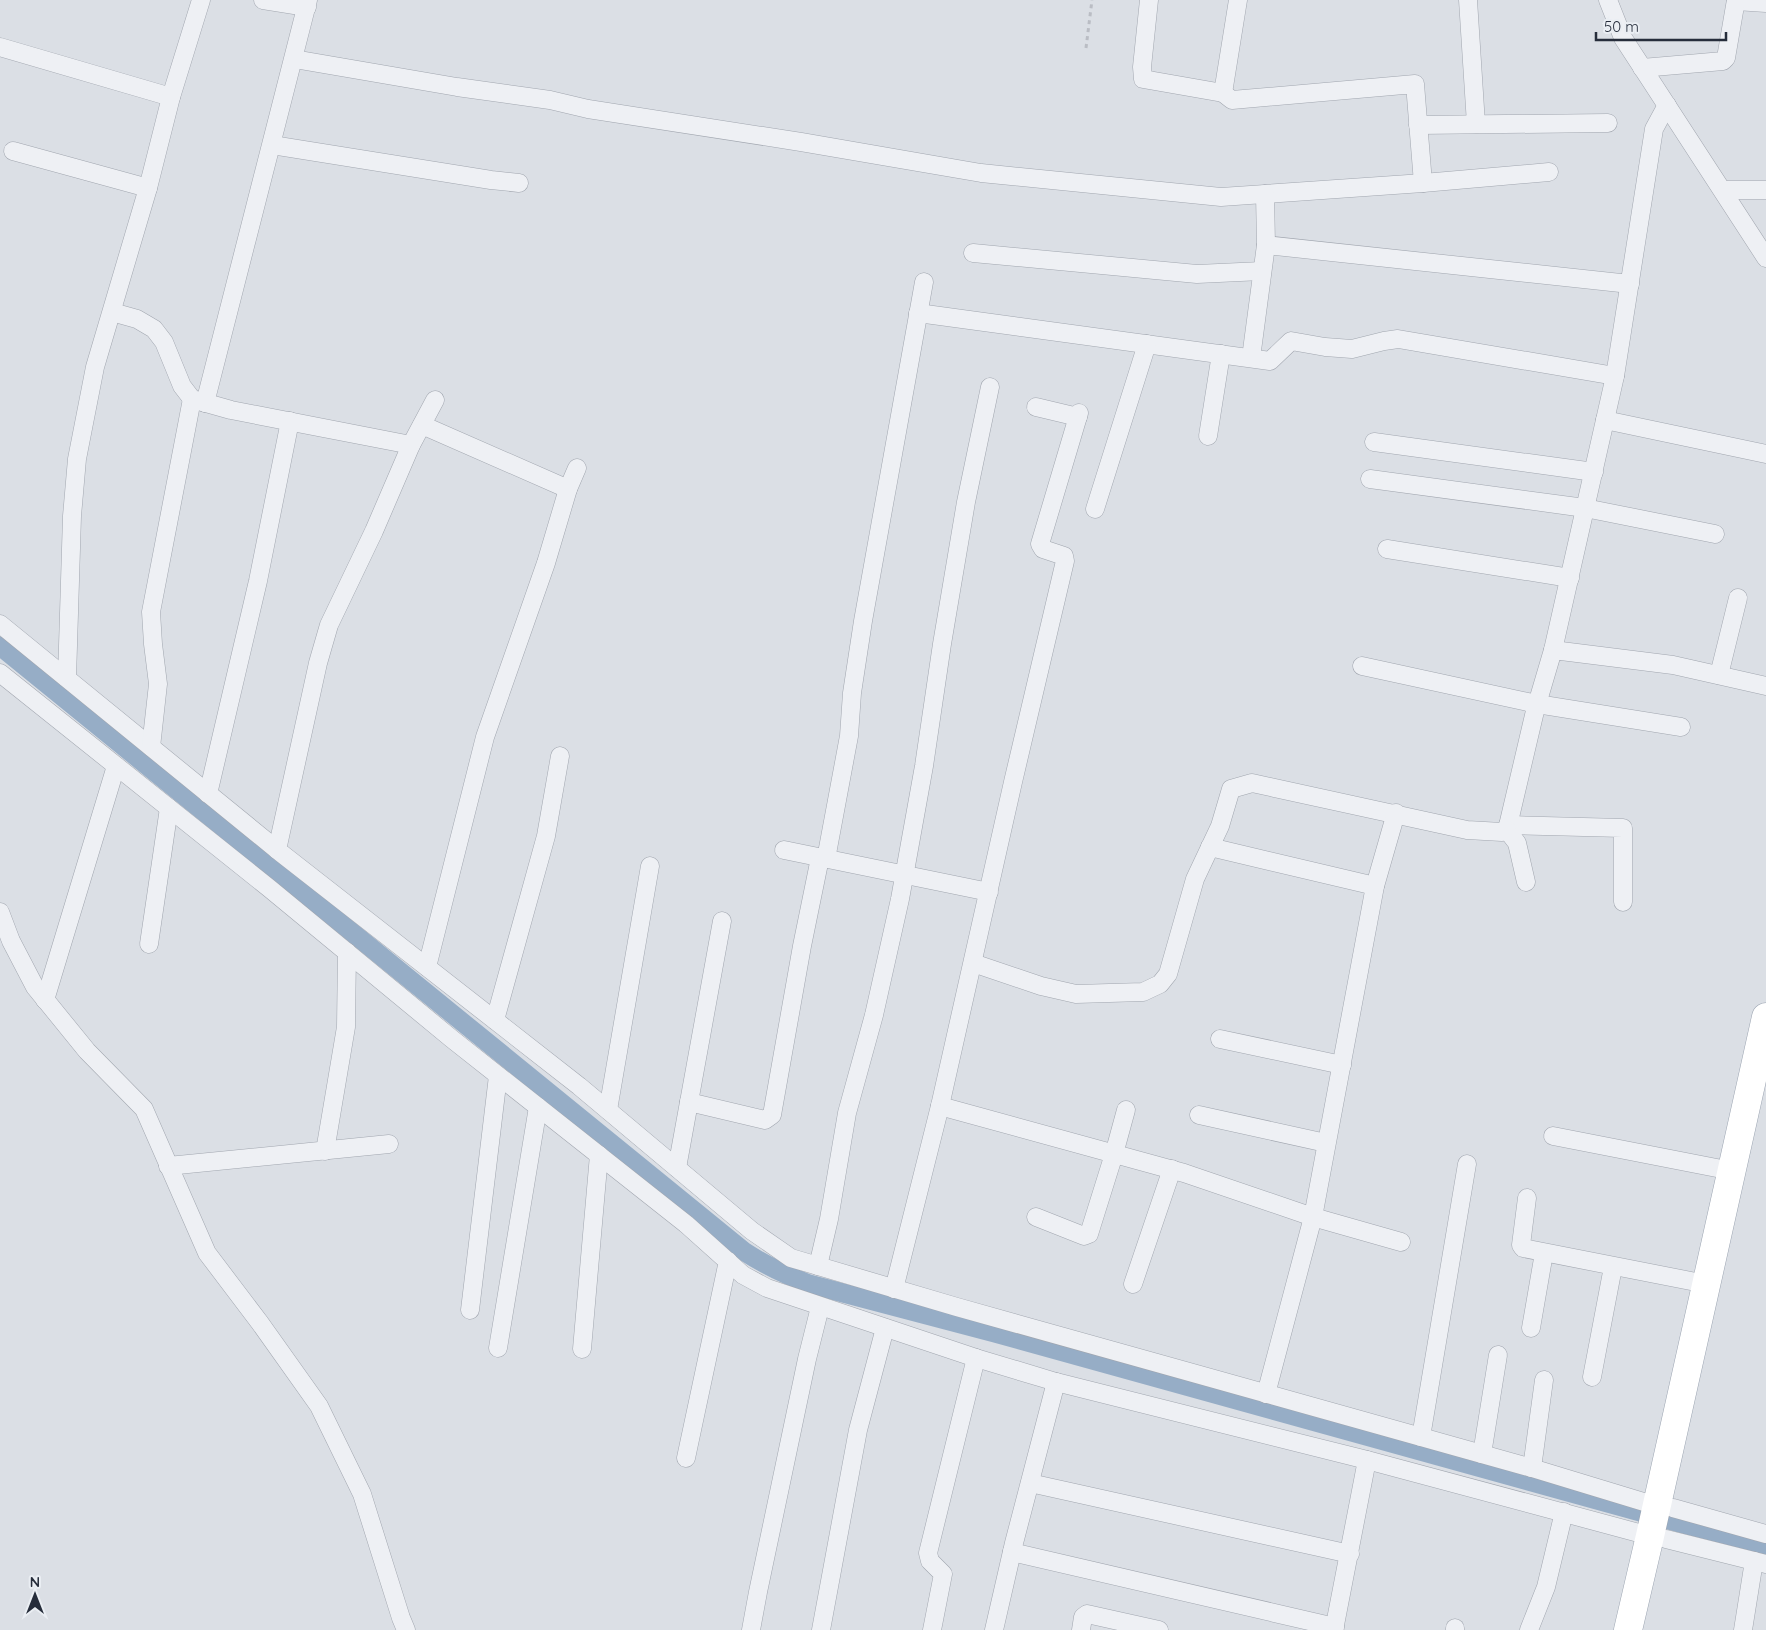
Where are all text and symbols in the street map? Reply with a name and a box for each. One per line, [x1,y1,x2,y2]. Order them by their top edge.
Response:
scale bar [1596,10,1726,42]
text: 50 m [1604,17,1639,36]
north arrow [10,1570,60,1620]
text: N [30,1573,40,1591]

